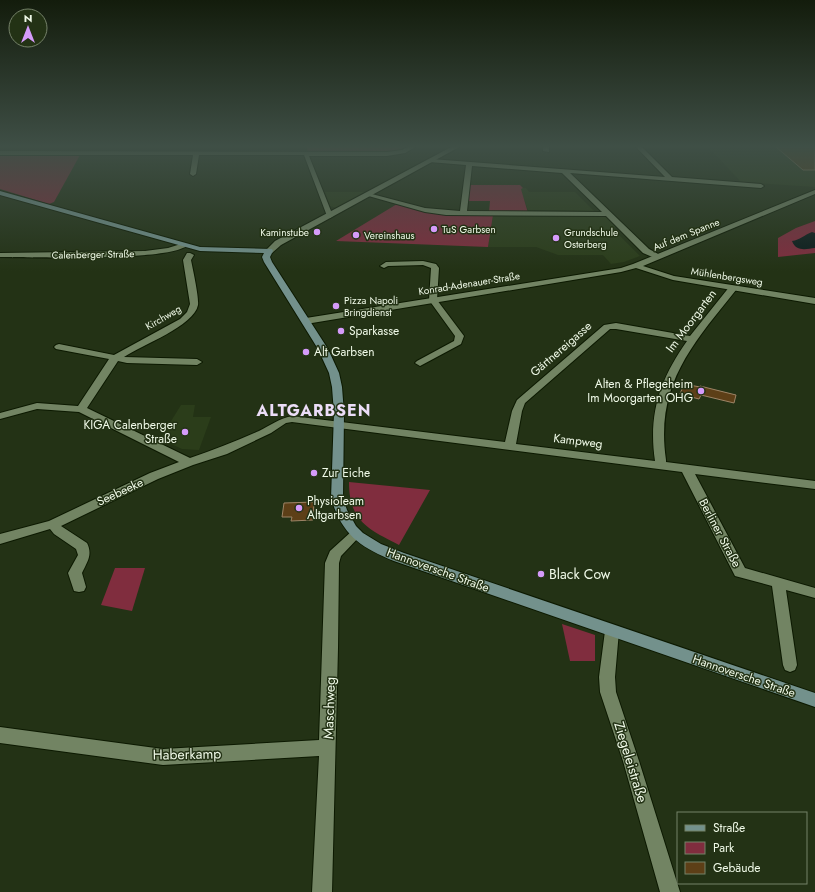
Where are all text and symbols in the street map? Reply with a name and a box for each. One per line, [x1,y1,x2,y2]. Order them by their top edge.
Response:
north arrow [8,8,48,48]
text: N [24,10,32,26]
street label: Auf dem Spanne [651,214,722,255]
place label: TuS Garbsen [442,222,496,237]
marker: TuS Garbsen [429,224,439,234]
place label: Kaminstube [260,225,309,240]
place label: Grundschule Osterberg [564,225,618,252]
marker: Kaminstube [312,227,322,237]
place label: Vereinshaus [364,228,415,243]
marker: Vereinshaus [351,230,361,240]
marker: Grundschule Osterberg [551,233,561,243]
street label: Calenberger Straße [52,246,134,263]
street label: Mühlenbergsweg [690,263,764,290]
street label: Konrad-Adenauer-Straße [417,268,521,299]
street label: Im Moorgarten [661,286,721,356]
place label: Pizza Napoli Bringdienst [344,293,398,320]
street label: Kirchweg [143,301,184,334]
marker: Pizza Napoli Bringdienst [331,301,341,311]
street label: Gärtnereigasse [526,317,596,381]
place label: Sparkasse [349,322,399,340]
marker: Sparkasse [336,326,346,336]
place label: Alt Garbsen [314,343,375,361]
marker: Alt Garbsen [301,347,311,357]
place label: Alten & Pflegeheim Im Moorgarten OHG [587,375,693,407]
marker: Alten & Pflegeheim Im Moorgarten OHG [696,386,706,396]
district label: ALTGARBSEN [256,399,371,422]
place label: KIGA Calenberger Straße [83,416,178,448]
marker: KIGA Calenberger Straße [180,427,190,437]
street label: Kampweg [552,429,604,453]
place label: Zur Eiche [322,464,370,482]
marker: Zur Eiche [309,468,319,478]
street label: Seebeeke [94,473,146,511]
place label: PhysioTeam Altgarbsen [307,492,364,524]
street label: Berliner Straße [694,495,746,571]
marker: PhysioTeam Altgarbsen [294,503,304,513]
street label: Hannoversche Straße [384,543,492,597]
place label: Black Cow [549,564,611,584]
marker: Black Cow [536,569,546,579]
street label: Hannoversche Straße [690,650,798,702]
street label: Maschweg [318,677,340,739]
street label: Ziegeleistraße [609,719,653,805]
street label: Haberkamp [153,743,221,765]
legend [677,812,807,884]
text: Straße [713,819,745,837]
text: Park [713,839,735,857]
text: Gebäude [713,859,760,877]

